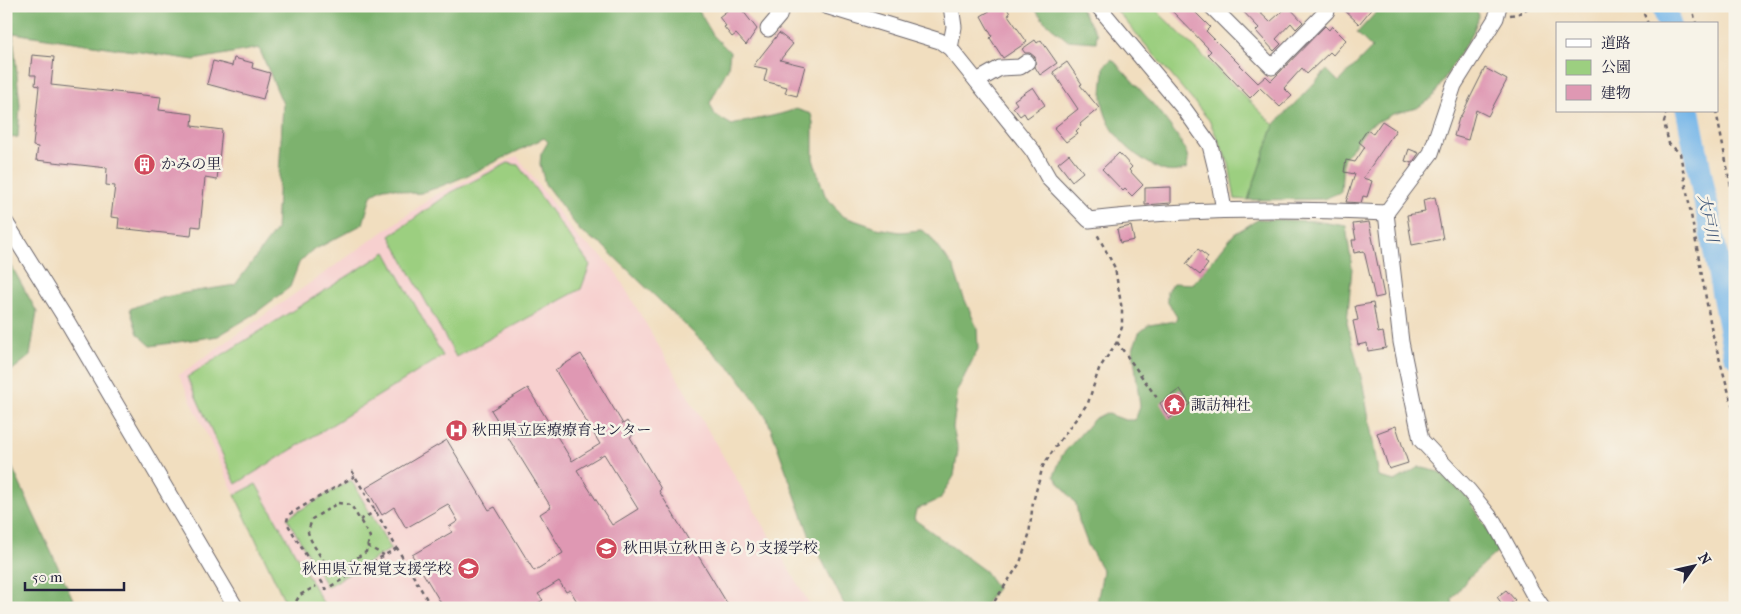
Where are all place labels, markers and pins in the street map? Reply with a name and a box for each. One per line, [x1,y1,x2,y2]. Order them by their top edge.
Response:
building icon: かみの里 [133,152,157,176]
place label: かみの里 [161,155,221,173]
temple icon: 諏訪神社 [1163,393,1187,417]
place label: 諏訪神社 [1191,396,1251,414]
hospital icon: 秋田県立医療療育センター [444,418,468,442]
place label: 秋田県立医療療育センター [472,421,651,439]
school or university icon: 秋田県立秋田きらり支援学校 [595,536,619,560]
place label: 秋田県立秋田きらり支援学校 [623,539,818,557]
school or university icon: 秋田県立視覚支援学校 [456,557,480,581]
place label: 秋田県立視覚支援学校 [302,560,452,578]

